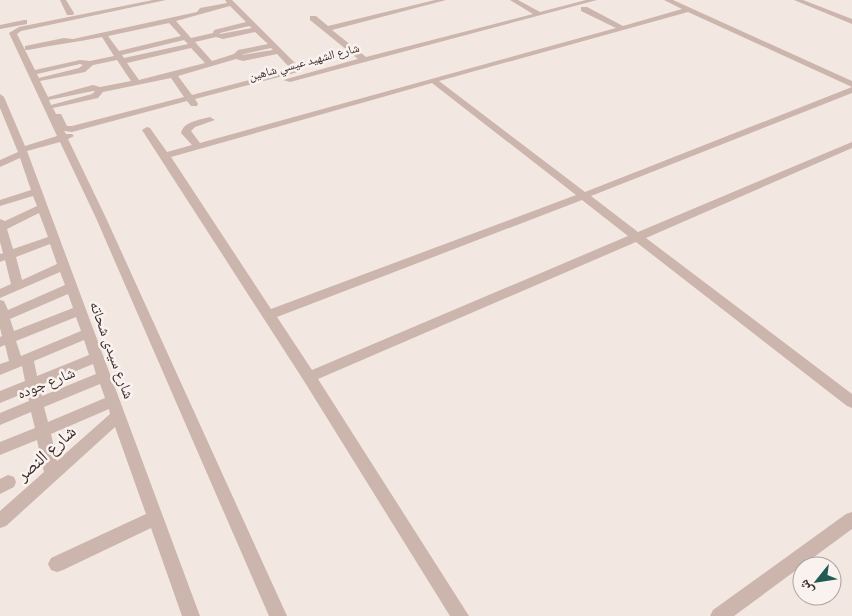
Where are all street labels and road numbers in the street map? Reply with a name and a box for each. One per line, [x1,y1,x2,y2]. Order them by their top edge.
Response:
street label: شارع الشهيد عيسي شاهين [247,40,362,86]
street label: شارع سيدى شحاته [85,299,138,402]
street label: شارع جوده [14,363,78,404]
street label: شارع النصر [11,420,80,486]

